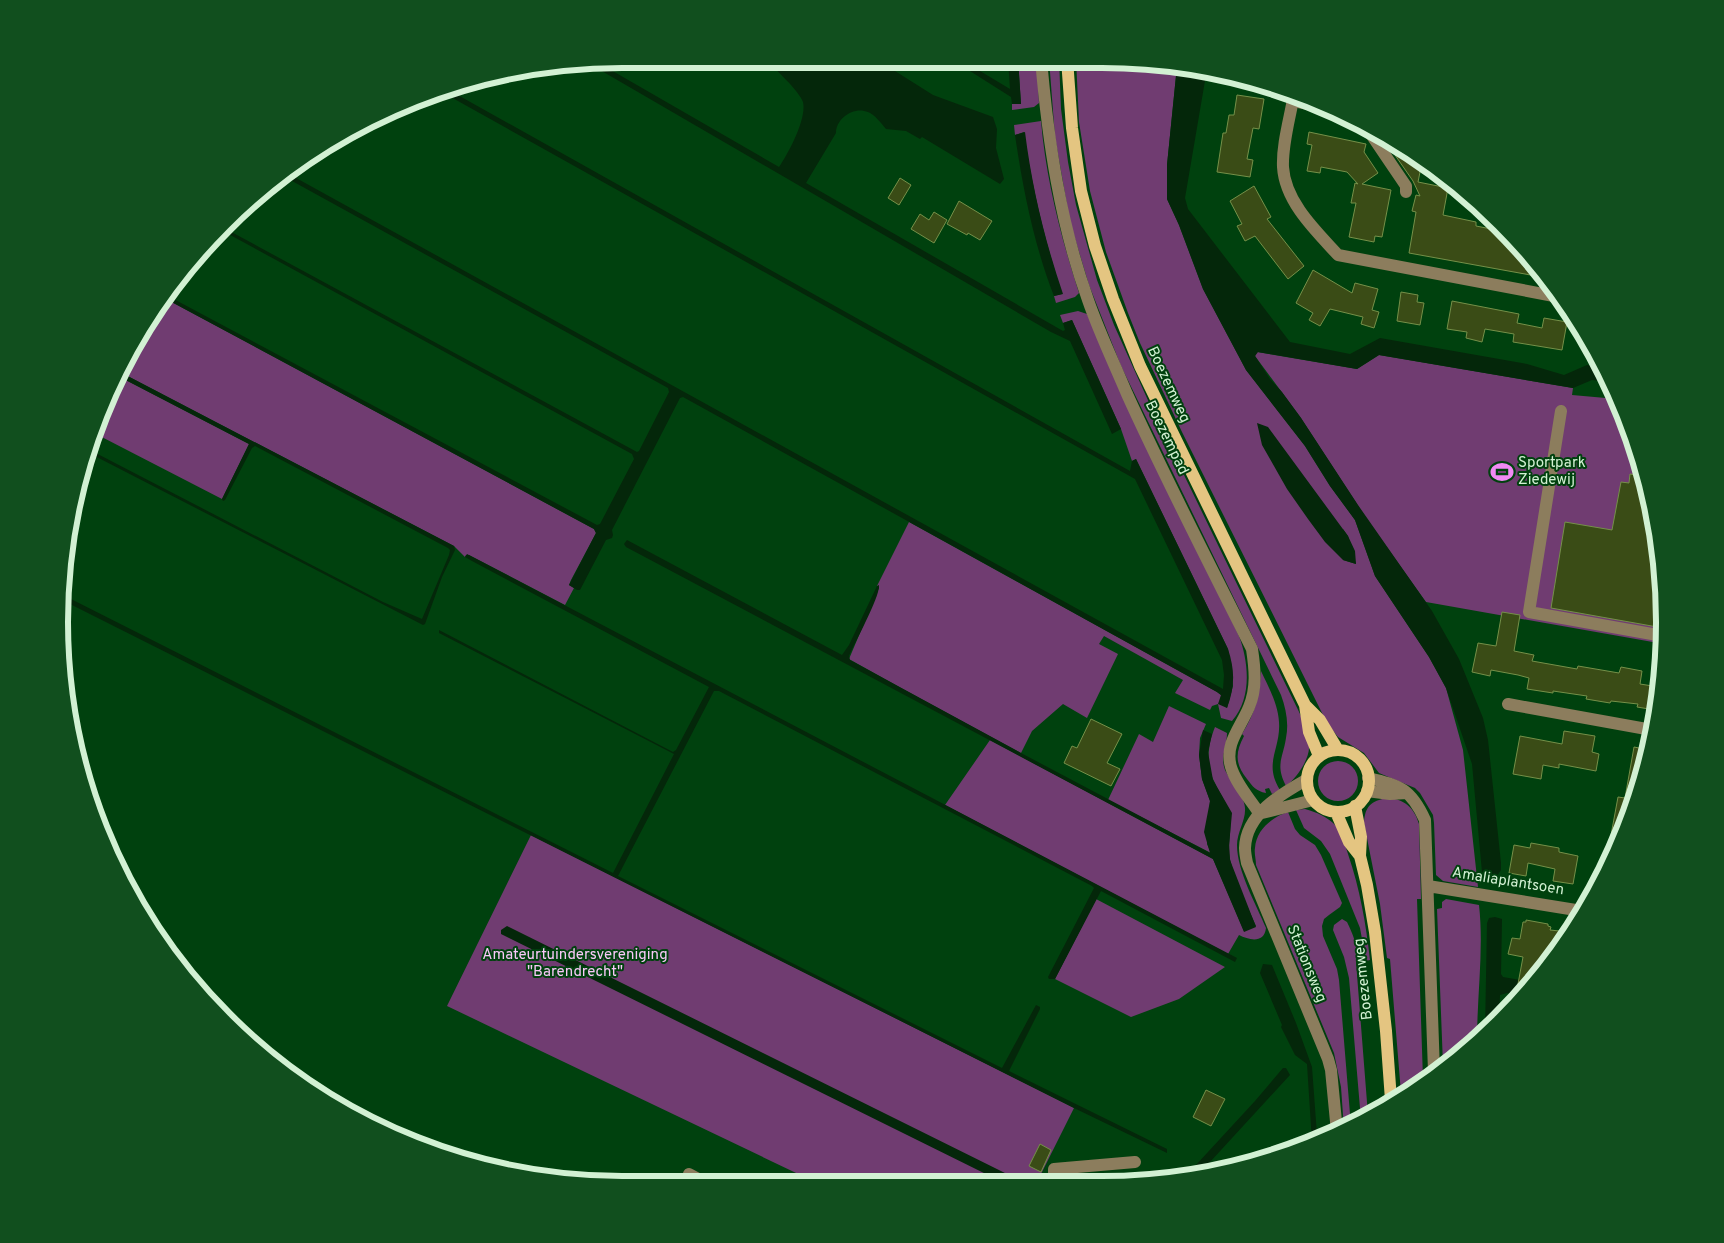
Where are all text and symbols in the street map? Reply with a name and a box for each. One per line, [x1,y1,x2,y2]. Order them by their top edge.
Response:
street label: Boezemweg [1142,344,1194,426]
street label: Boezempad [1140,398,1192,478]
place label: Sportpark Ziedewij [1518,454,1586,490]
sports icon: Sportpark Ziedewij [1489,459,1515,485]
street label: Amaliaplantsoen [1451,864,1565,900]
street label: Stationsweg [1282,922,1330,1006]
street label: Boezemweg [1350,937,1378,1021]
park label: Amateurtuindersvereniging "Barendrecht" [482,946,668,982]

